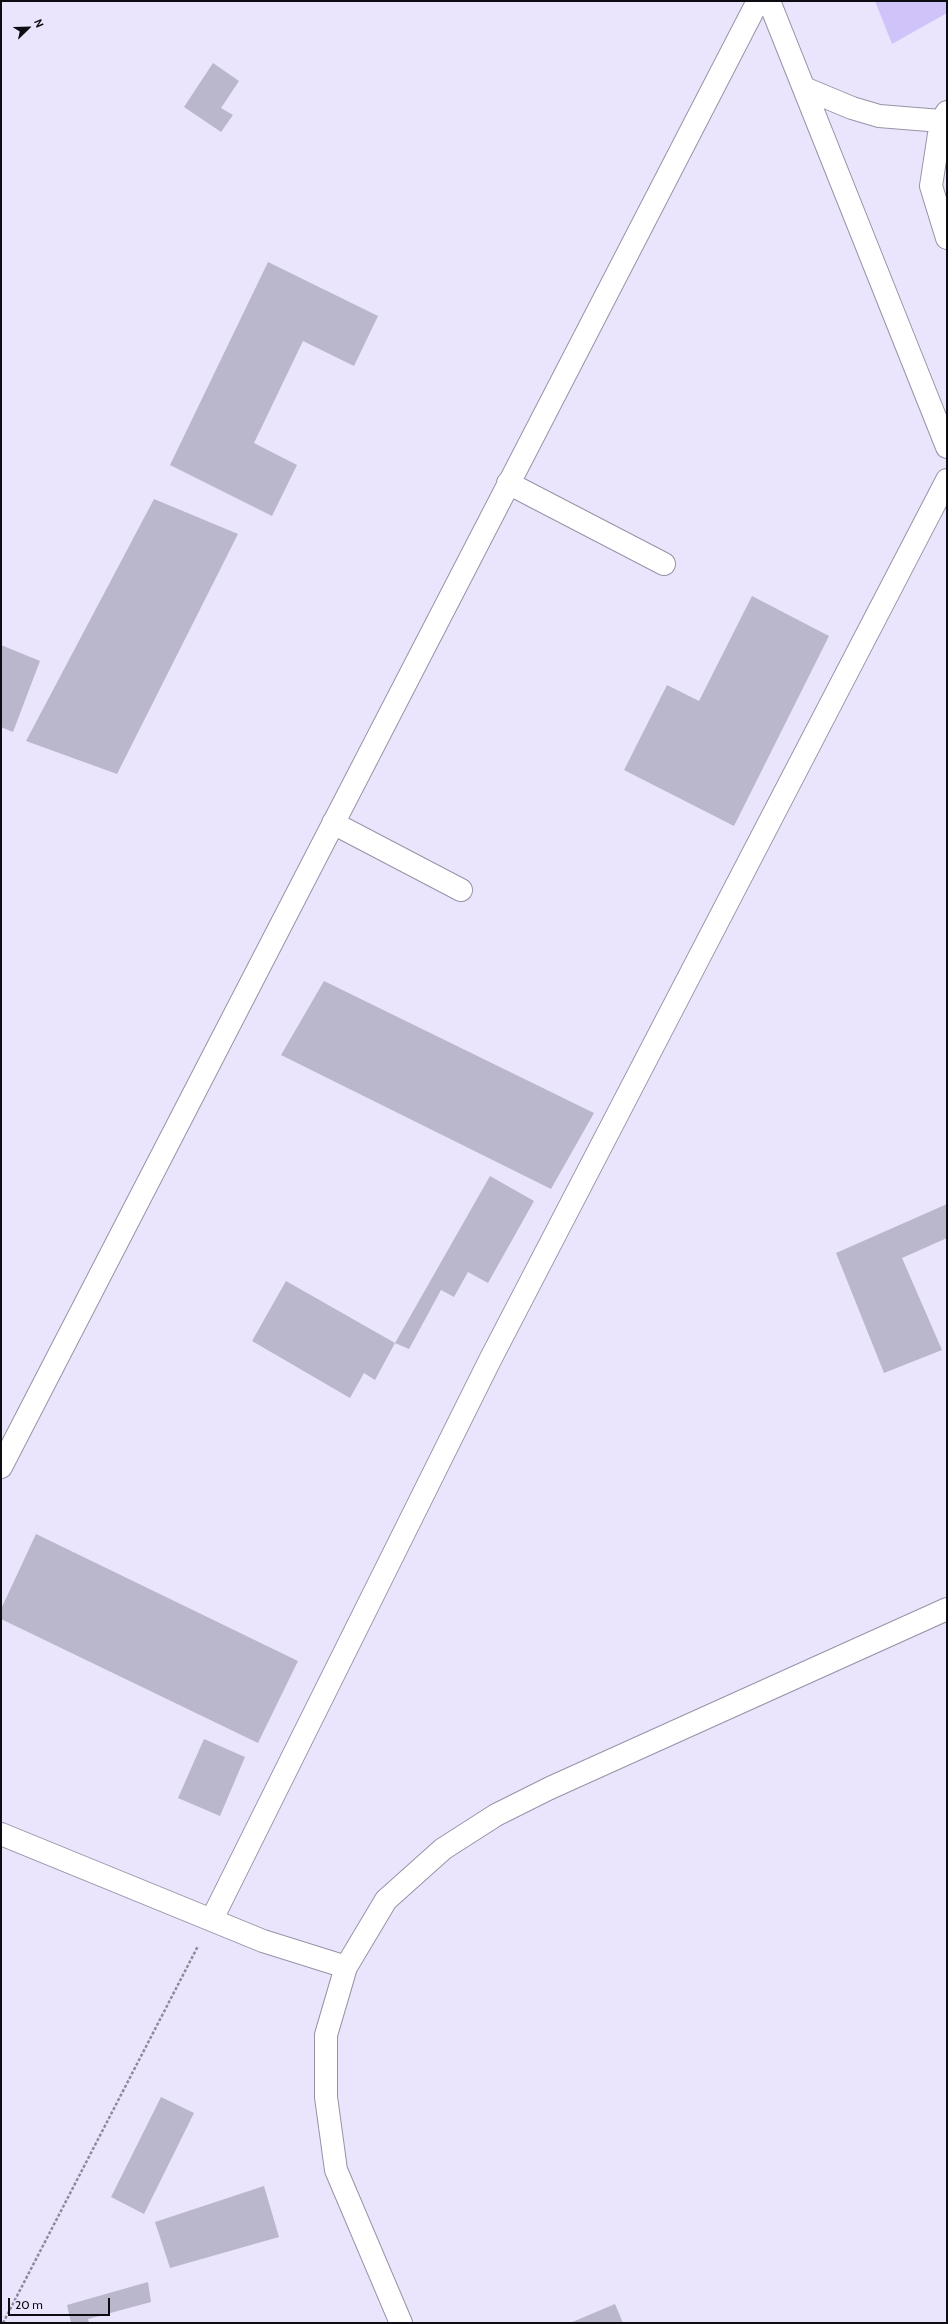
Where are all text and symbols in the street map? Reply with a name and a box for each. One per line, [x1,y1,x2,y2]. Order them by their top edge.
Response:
north arrow [8,8,48,48]
text: N [31,17,47,30]
scale bar [10,2290,112,2316]
text: 20 m [15,2297,43,2312]

